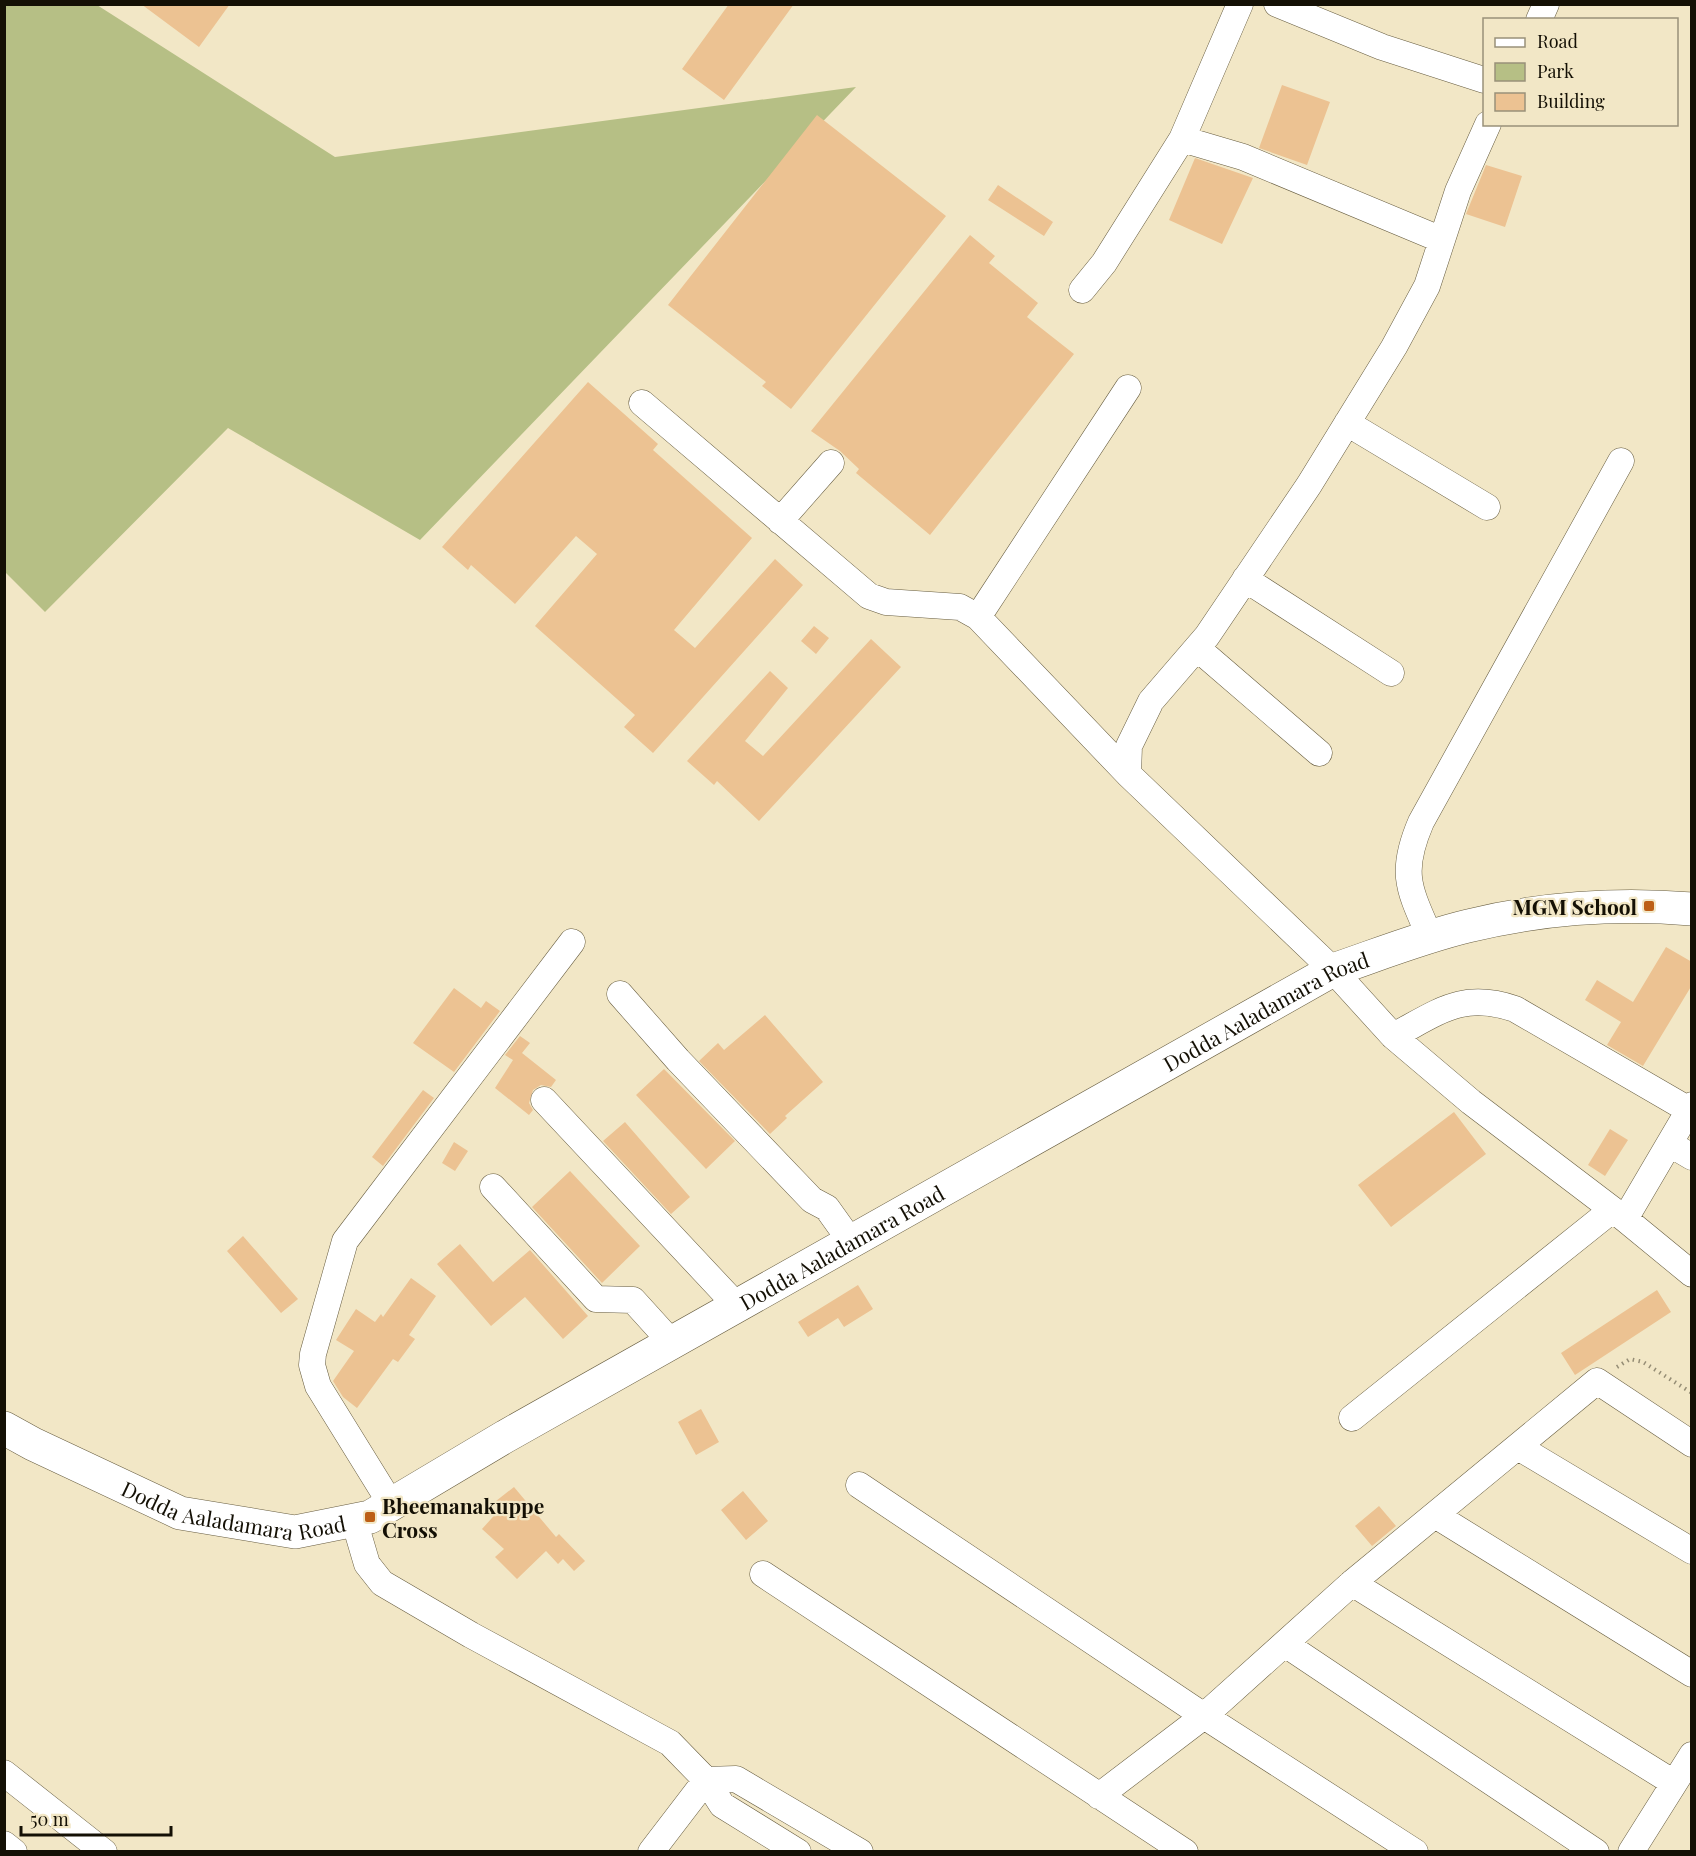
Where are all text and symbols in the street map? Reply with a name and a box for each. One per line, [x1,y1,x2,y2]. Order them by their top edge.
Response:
legend [1483,18,1678,126]
text: Road [1537,29,1578,53]
text: Park [1537,59,1574,83]
text: Building [1537,89,1605,113]
place label: MGM School [1512,892,1637,920]
marker: MGM School [1642,899,1656,913]
street label: Dodda Aaladamara Road [1158,945,1373,1077]
street label: Dodda Aaladamara Road [734,1178,949,1316]
street label: Dodda Aaladamara Road [117,1474,348,1546]
place label: Bheemanakuppe Cross [382,1491,544,1543]
marker: Bheemanakuppe Cross [363,1510,377,1524]
scale bar [21,1799,171,1837]
text: 50 m [30,1807,69,1831]

